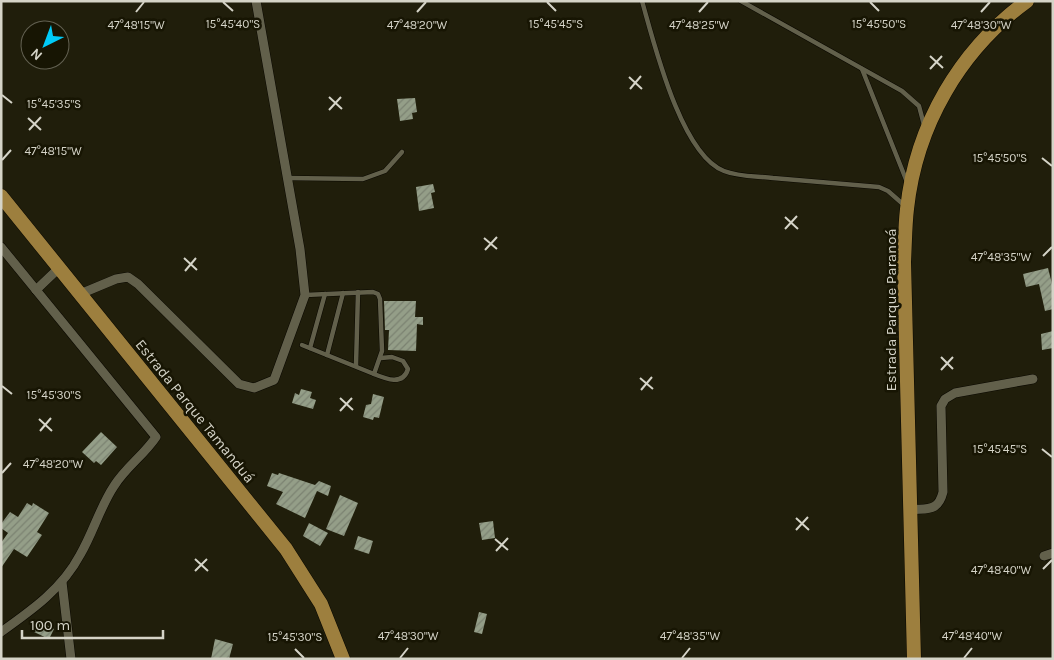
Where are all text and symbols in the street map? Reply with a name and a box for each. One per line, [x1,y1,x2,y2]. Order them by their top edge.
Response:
text: 15°45'40"S [206,17,260,31]
text: 15°45'45"S [529,17,583,31]
text: 15°45'50"S [852,17,906,31]
text: 47°48'15"W [107,18,165,32]
text: 47°48'20"W [387,18,448,32]
text: 47°48'25"W [669,18,729,32]
text: 47°48'30"W [951,18,1012,32]
north arrow [20,20,70,70]
text: N [27,45,46,64]
text: 15°45'35"S [27,97,81,111]
text: 47°48'15"W [24,144,82,158]
text: 15°45'50"S [973,151,1027,165]
street label: Estrada Parque Paranoá [882,228,900,392]
text: 47°48'35"W [971,250,1031,264]
street label: Estrada Parque Tamanduá [132,336,258,486]
text: 15°45'30"S [26,388,82,402]
text: 15°45'45"S [973,442,1027,456]
text: 47°48'20"W [23,457,84,471]
text: 47°48'40"W [971,563,1031,577]
scale bar [22,608,164,640]
text: 100 m [30,616,70,634]
text: 47°48'30"W [378,629,439,643]
text: 47°48'35"W [660,629,720,643]
text: 47°48'40"W [942,629,1002,643]
text: 15°45'30"S [267,630,323,644]

